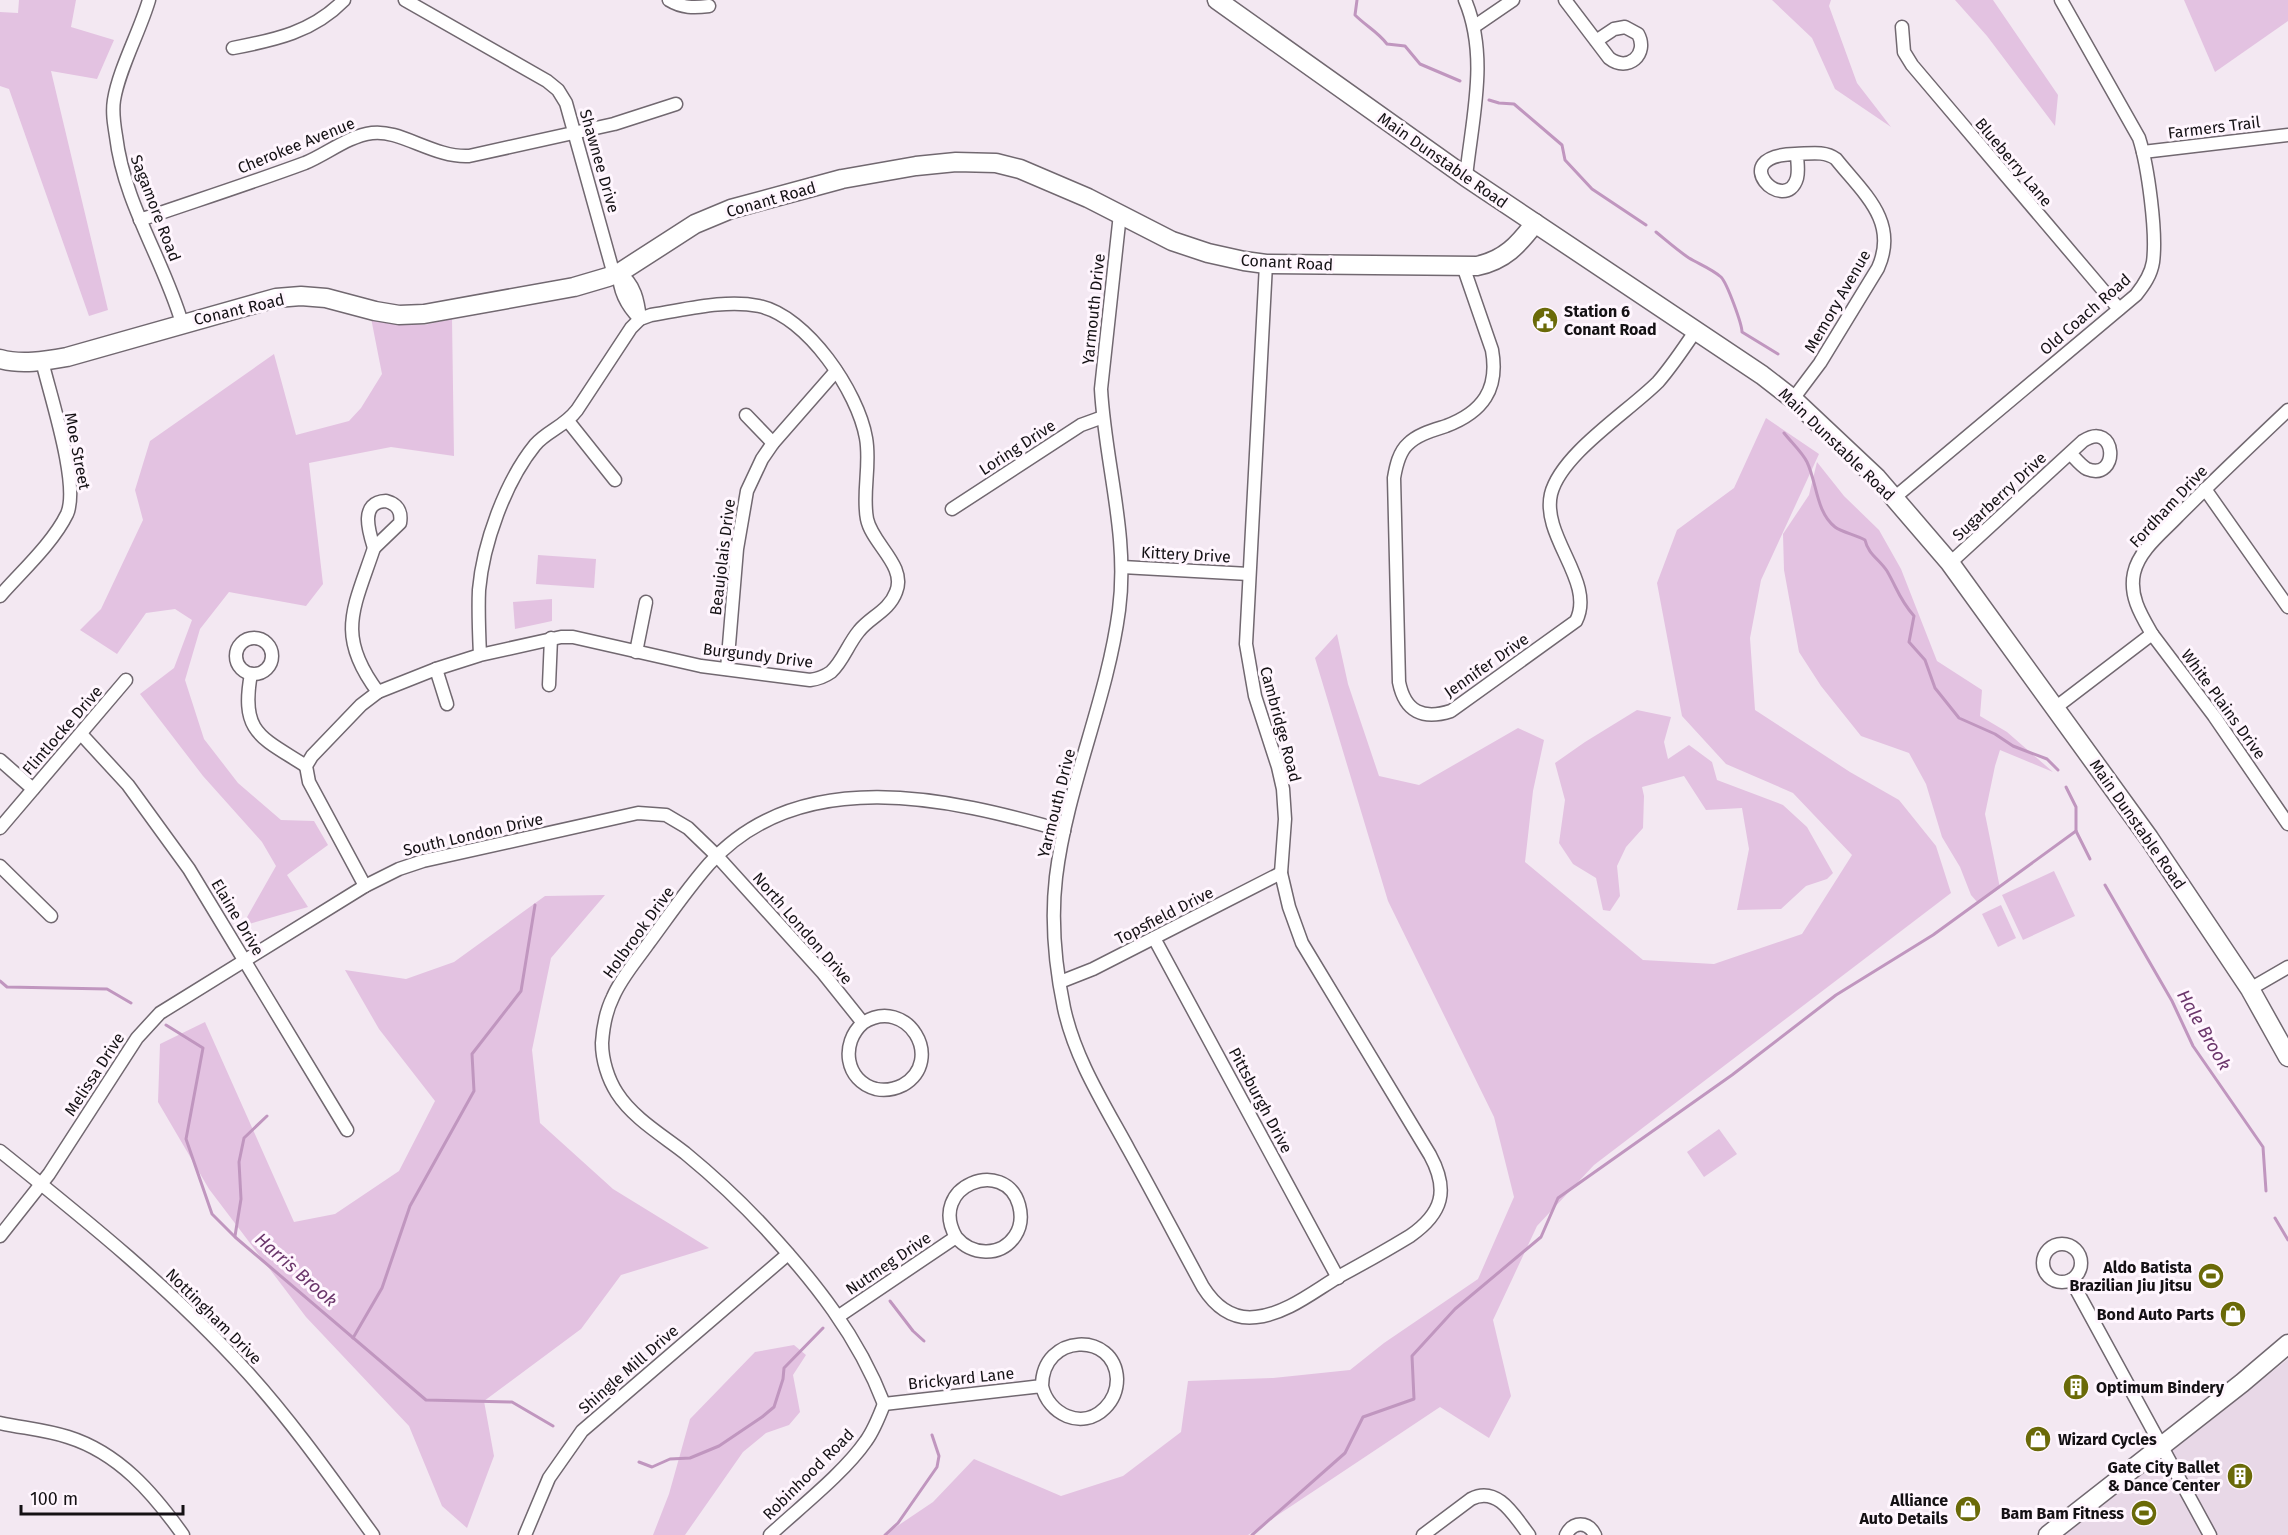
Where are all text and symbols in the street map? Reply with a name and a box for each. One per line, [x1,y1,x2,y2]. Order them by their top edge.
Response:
street label: Shawnee Drive [576,107,623,215]
street label: Main Dunstable Road [1374,108,1511,212]
street label: Farmers Trail [2167,112,2262,143]
street label: Cherokee Avenue [235,113,358,178]
street label: Blueberry Lane [1971,114,2056,210]
street label: Sagamore Road [126,152,185,264]
street label: Conant Road [724,178,818,221]
street label: Memory Avenue [1800,246,1875,356]
street label: Conant Road [1240,251,1334,274]
street label: Yarmouth Drive [1078,253,1109,366]
street label: Old Coach Road [2036,270,2135,359]
street label: Conant Road [192,290,286,329]
place label: Station 6 Conant Road [1564,302,1657,339]
public building icon: Station 6 Conant Road [1530,305,1560,335]
street label: Main Dunstable Road [1775,384,1899,505]
street label: Moe Street [61,411,94,491]
street label: Loring Drive [976,416,1059,479]
street label: Sugarberry Drive [1949,448,2050,545]
street label: Fordham Drive [2125,461,2211,551]
street label: Beaujolais Drive [706,498,739,616]
street label: Kittery Drive [1141,543,1231,566]
street label: Jennifer Drive [1440,629,1532,702]
street label: Burgundy Drive [702,639,814,672]
street label: White Plains Drive [2177,646,2270,763]
street label: Cambridge Road [1256,664,1305,784]
street label: Flintlocke Drive [18,682,106,779]
street label: Yarmouth Drive [1034,747,1079,860]
street label: Main Dunstable Road [2086,756,2190,893]
street label: South London Drive [401,809,545,860]
street label: North London Drive [749,868,856,988]
street label: Elaine Drive [207,875,268,959]
street label: Holbrook Drive [599,883,678,982]
street label: Topsfield Drive [1112,883,1216,948]
water label: Hale Brook [2172,986,2236,1074]
street label: Melissa Drive [60,1029,128,1119]
street label: Pittsburgh Drive [1225,1044,1296,1156]
water label: Harris Brook [250,1228,342,1312]
street label: Nutmeg Drive [842,1228,934,1299]
place label: Aldo Batista Brazilian Jiu Jitsu [2069,1258,2192,1295]
sports icon: Aldo Batista Brazilian Jiu Jitsu [2196,1261,2226,1291]
street label: Nottingham Drive [162,1265,265,1368]
shop icon: Bond Auto Parts [2218,1299,2248,1329]
place label: Bond Auto Parts [2097,1305,2214,1324]
street label: Shingle Mill Drive [575,1321,682,1418]
street label: Brickyard Lane [907,1363,1015,1394]
building icon: Optimum Bindery [2061,1372,2091,1402]
place label: Optimum Bindery [2096,1378,2225,1397]
shop icon: Wizard Cycles [2023,1424,2053,1454]
street label: Robinhood Road [759,1425,858,1524]
place label: Wizard Cycles [2058,1430,2157,1449]
place label: Gate City Ballet & Dance Center [2108,1458,2221,1495]
building icon: Gate City Ballet & Dance Center [2225,1461,2255,1491]
scale bar [21,1478,183,1516]
text: 100 m [30,1488,78,1510]
place label: Alliance Auto Details [1858,1491,1948,1528]
shop icon: Alliance Auto Details [1953,1494,1983,1524]
sports icon: Bam Bam Fitness [2129,1498,2159,1528]
place label: Bam Bam Fitness [2001,1504,2124,1523]

